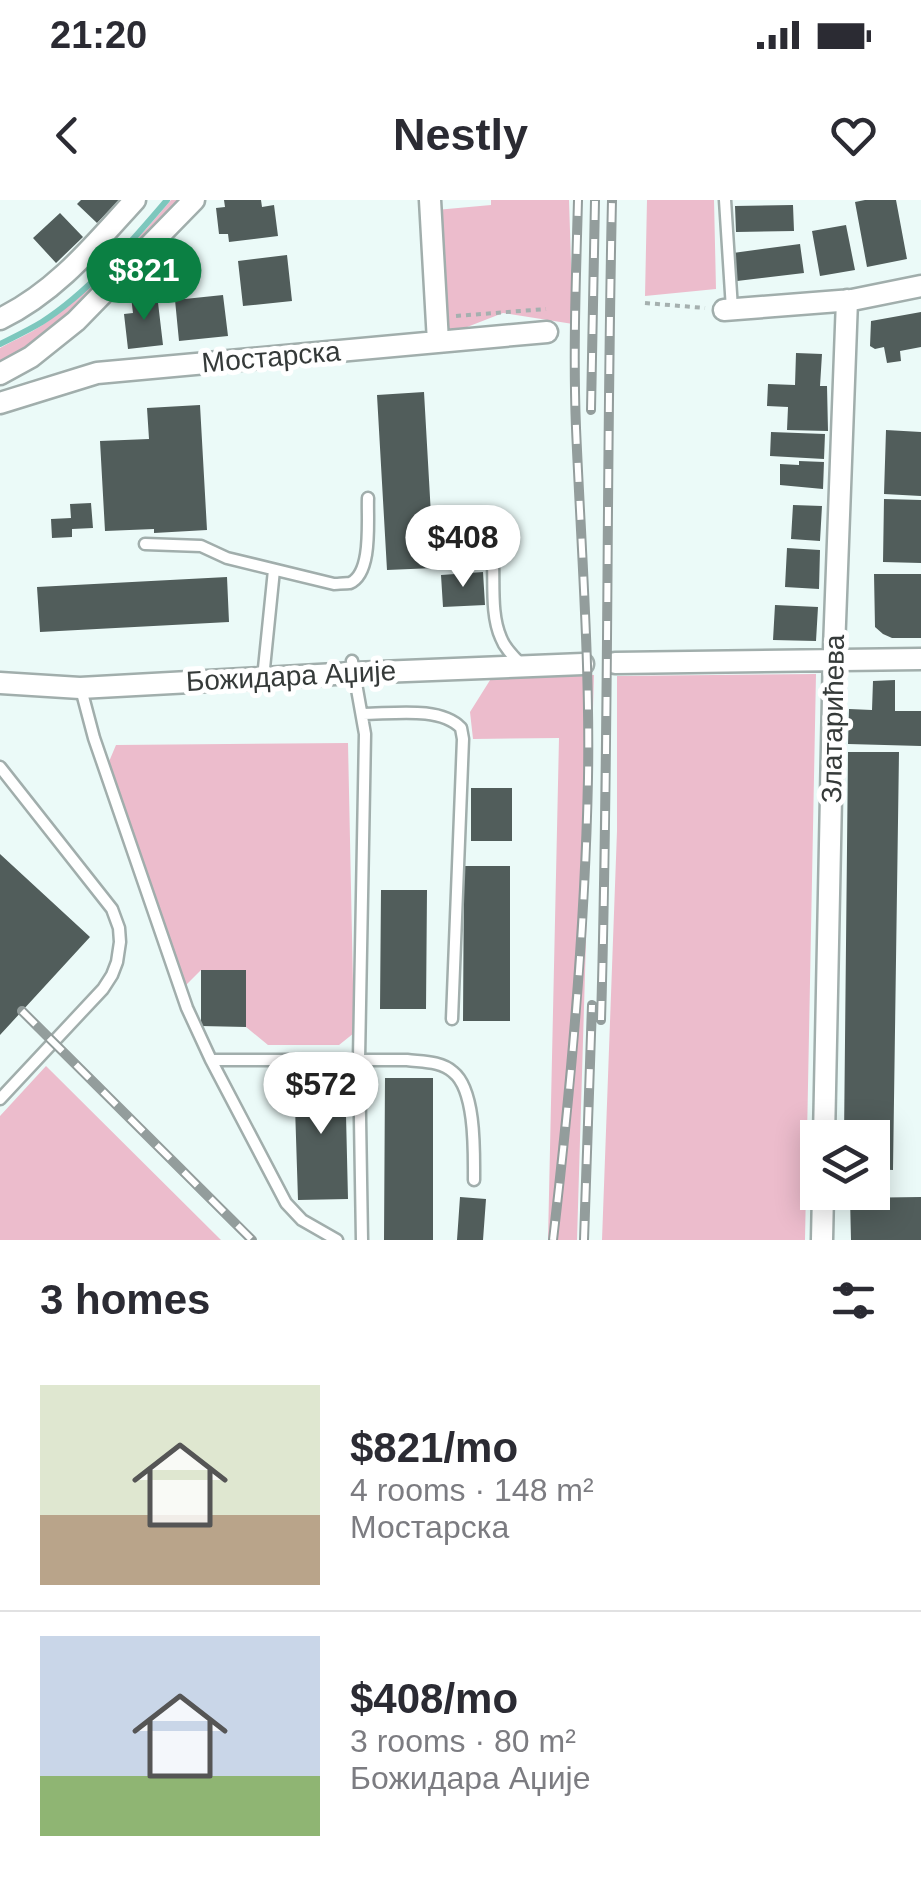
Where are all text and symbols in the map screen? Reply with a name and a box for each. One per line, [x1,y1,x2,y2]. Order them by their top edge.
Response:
text: 21:20 [50,14,147,56]
icon: back [40,108,95,163]
icon: heart [826,108,881,163]
text: Nestly [393,109,528,160]
pin: $821 [85,238,203,323]
text: $821 [108,252,180,288]
street label: Мостарска [200,335,342,379]
pin: $408 [404,505,522,590]
text: $408 [427,519,499,555]
street label: Златарићева [816,634,850,804]
street label: Божидара Аџије [185,655,397,697]
pin: $572 [262,1052,380,1137]
text: $572 [285,1066,357,1102]
map controls [800,1120,890,1210]
button: layers [800,1120,890,1210]
icon: filters [826,1273,881,1328]
text: 3 homes [40,1276,210,1323]
text: $821/mo [350,1424,518,1471]
icon: home [120,1425,240,1545]
text: 4 rooms · 148 m² [350,1472,594,1508]
text: Мостарска [350,1509,509,1545]
text: $408/mo [350,1675,518,1722]
icon: home [120,1676,240,1796]
text: 3 rooms · 80 m² [350,1723,576,1759]
text: Божидара Аџије [350,1760,590,1796]

